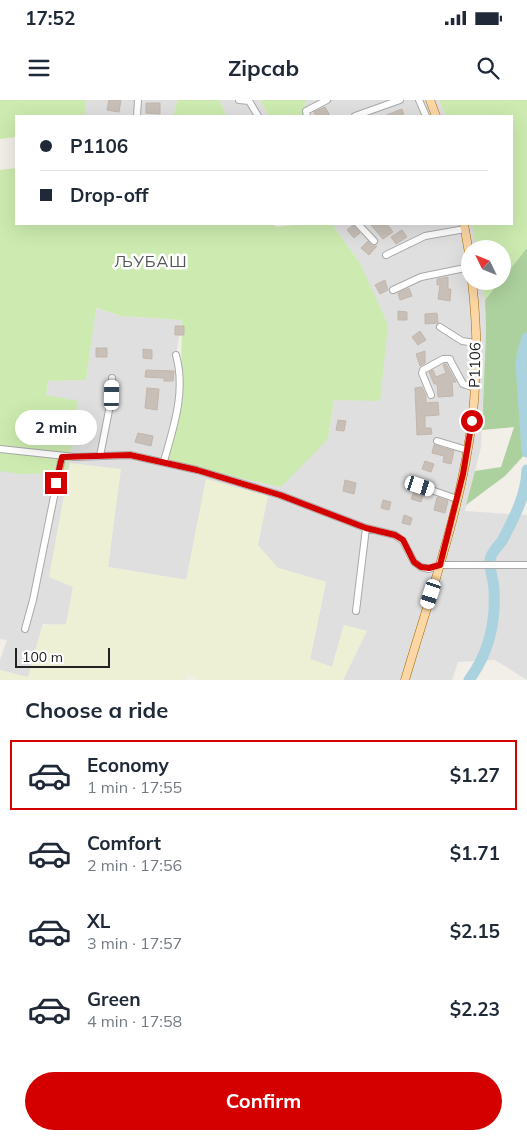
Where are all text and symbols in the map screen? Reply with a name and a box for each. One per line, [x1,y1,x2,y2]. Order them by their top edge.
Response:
text: 17:52 [25,6,75,30]
icon: menu [25,54,53,82]
text: Zipcab [228,54,299,82]
icon: search [474,54,502,82]
text: P1106 [70,134,128,158]
text: Drop-off [70,183,148,207]
north arrow [461,240,511,290]
map controls [461,240,511,290]
district label: ЉУБАШ [114,251,188,271]
street label: P1106 [465,342,484,388]
car [104,380,119,410]
callout: 2 min [15,410,97,446]
route start [461,410,483,432]
text: 2 min [35,417,77,437]
route end [45,472,67,494]
car [403,474,436,498]
car [419,577,442,611]
scale bar [15,645,110,668]
text: 100 m [22,648,63,666]
text: Choose a ride [25,696,168,724]
icon: car [27,753,72,798]
text: Economy [87,753,169,777]
text: $1.27 [450,763,500,787]
text: 1 min · 17:55 [87,777,182,797]
icon: car [27,831,72,876]
text: Comfort [87,831,161,855]
text: $1.71 [450,841,500,865]
text: 2 min · 17:56 [87,855,182,875]
icon: car [27,909,72,954]
text: XL [87,909,110,933]
text: $2.15 [450,919,500,943]
text: 3 min · 17:57 [87,933,182,953]
icon: car [27,987,72,1032]
text: Green [87,987,141,1011]
text: $2.23 [450,997,500,1021]
text: 4 min · 17:58 [87,1011,182,1031]
button: Confirm [25,1072,502,1130]

